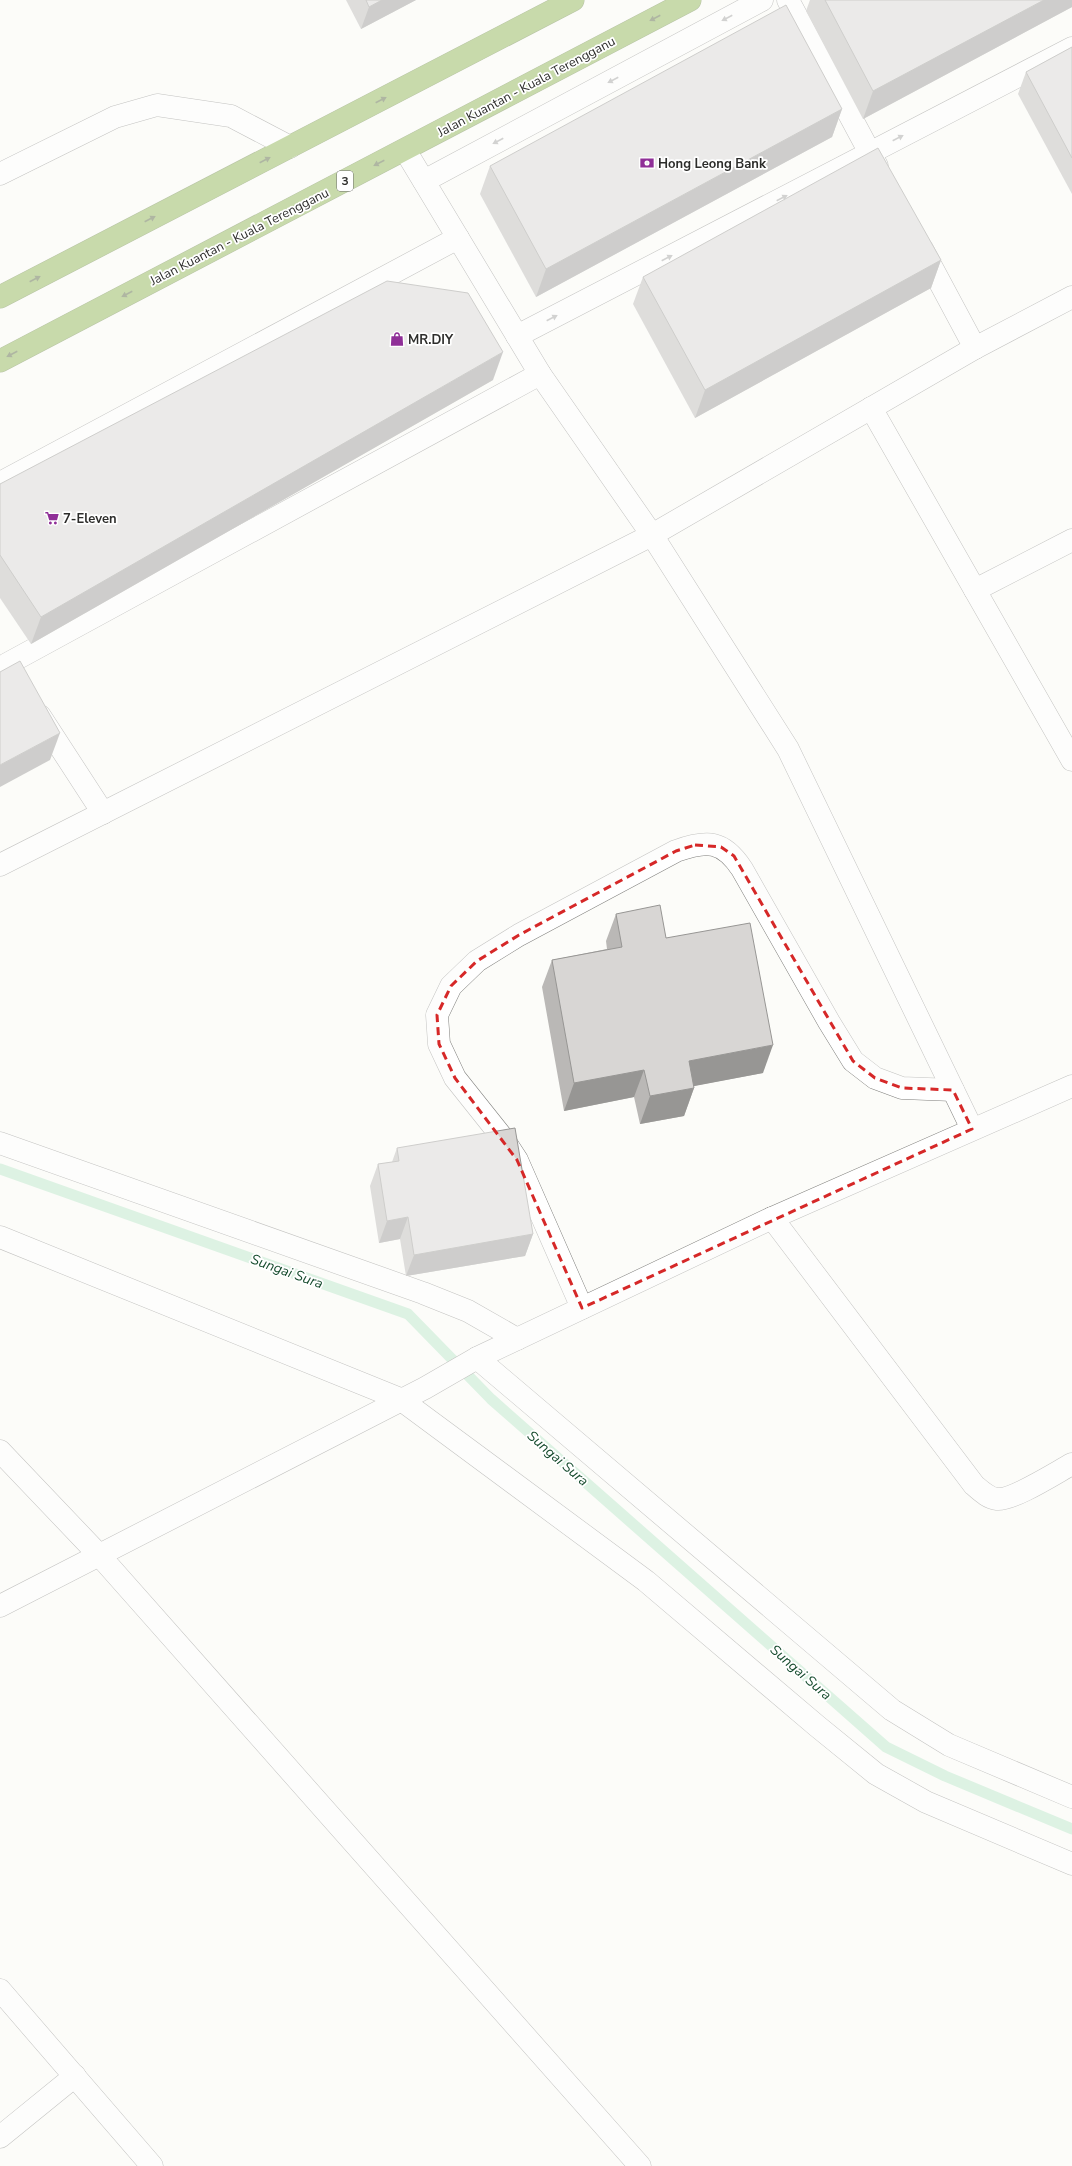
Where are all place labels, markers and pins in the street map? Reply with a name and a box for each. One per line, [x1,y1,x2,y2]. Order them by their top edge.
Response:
bank icon: Hong Leong Bank [639,155,655,171]
place label: Hong Leong Bank [658,155,767,173]
shop icon: MR.DIY [389,331,405,347]
place label: MR.DIY [408,331,454,349]
supermarket icon: 7-Eleven [44,510,60,526]
place label: 7-Eleven [63,510,117,528]

